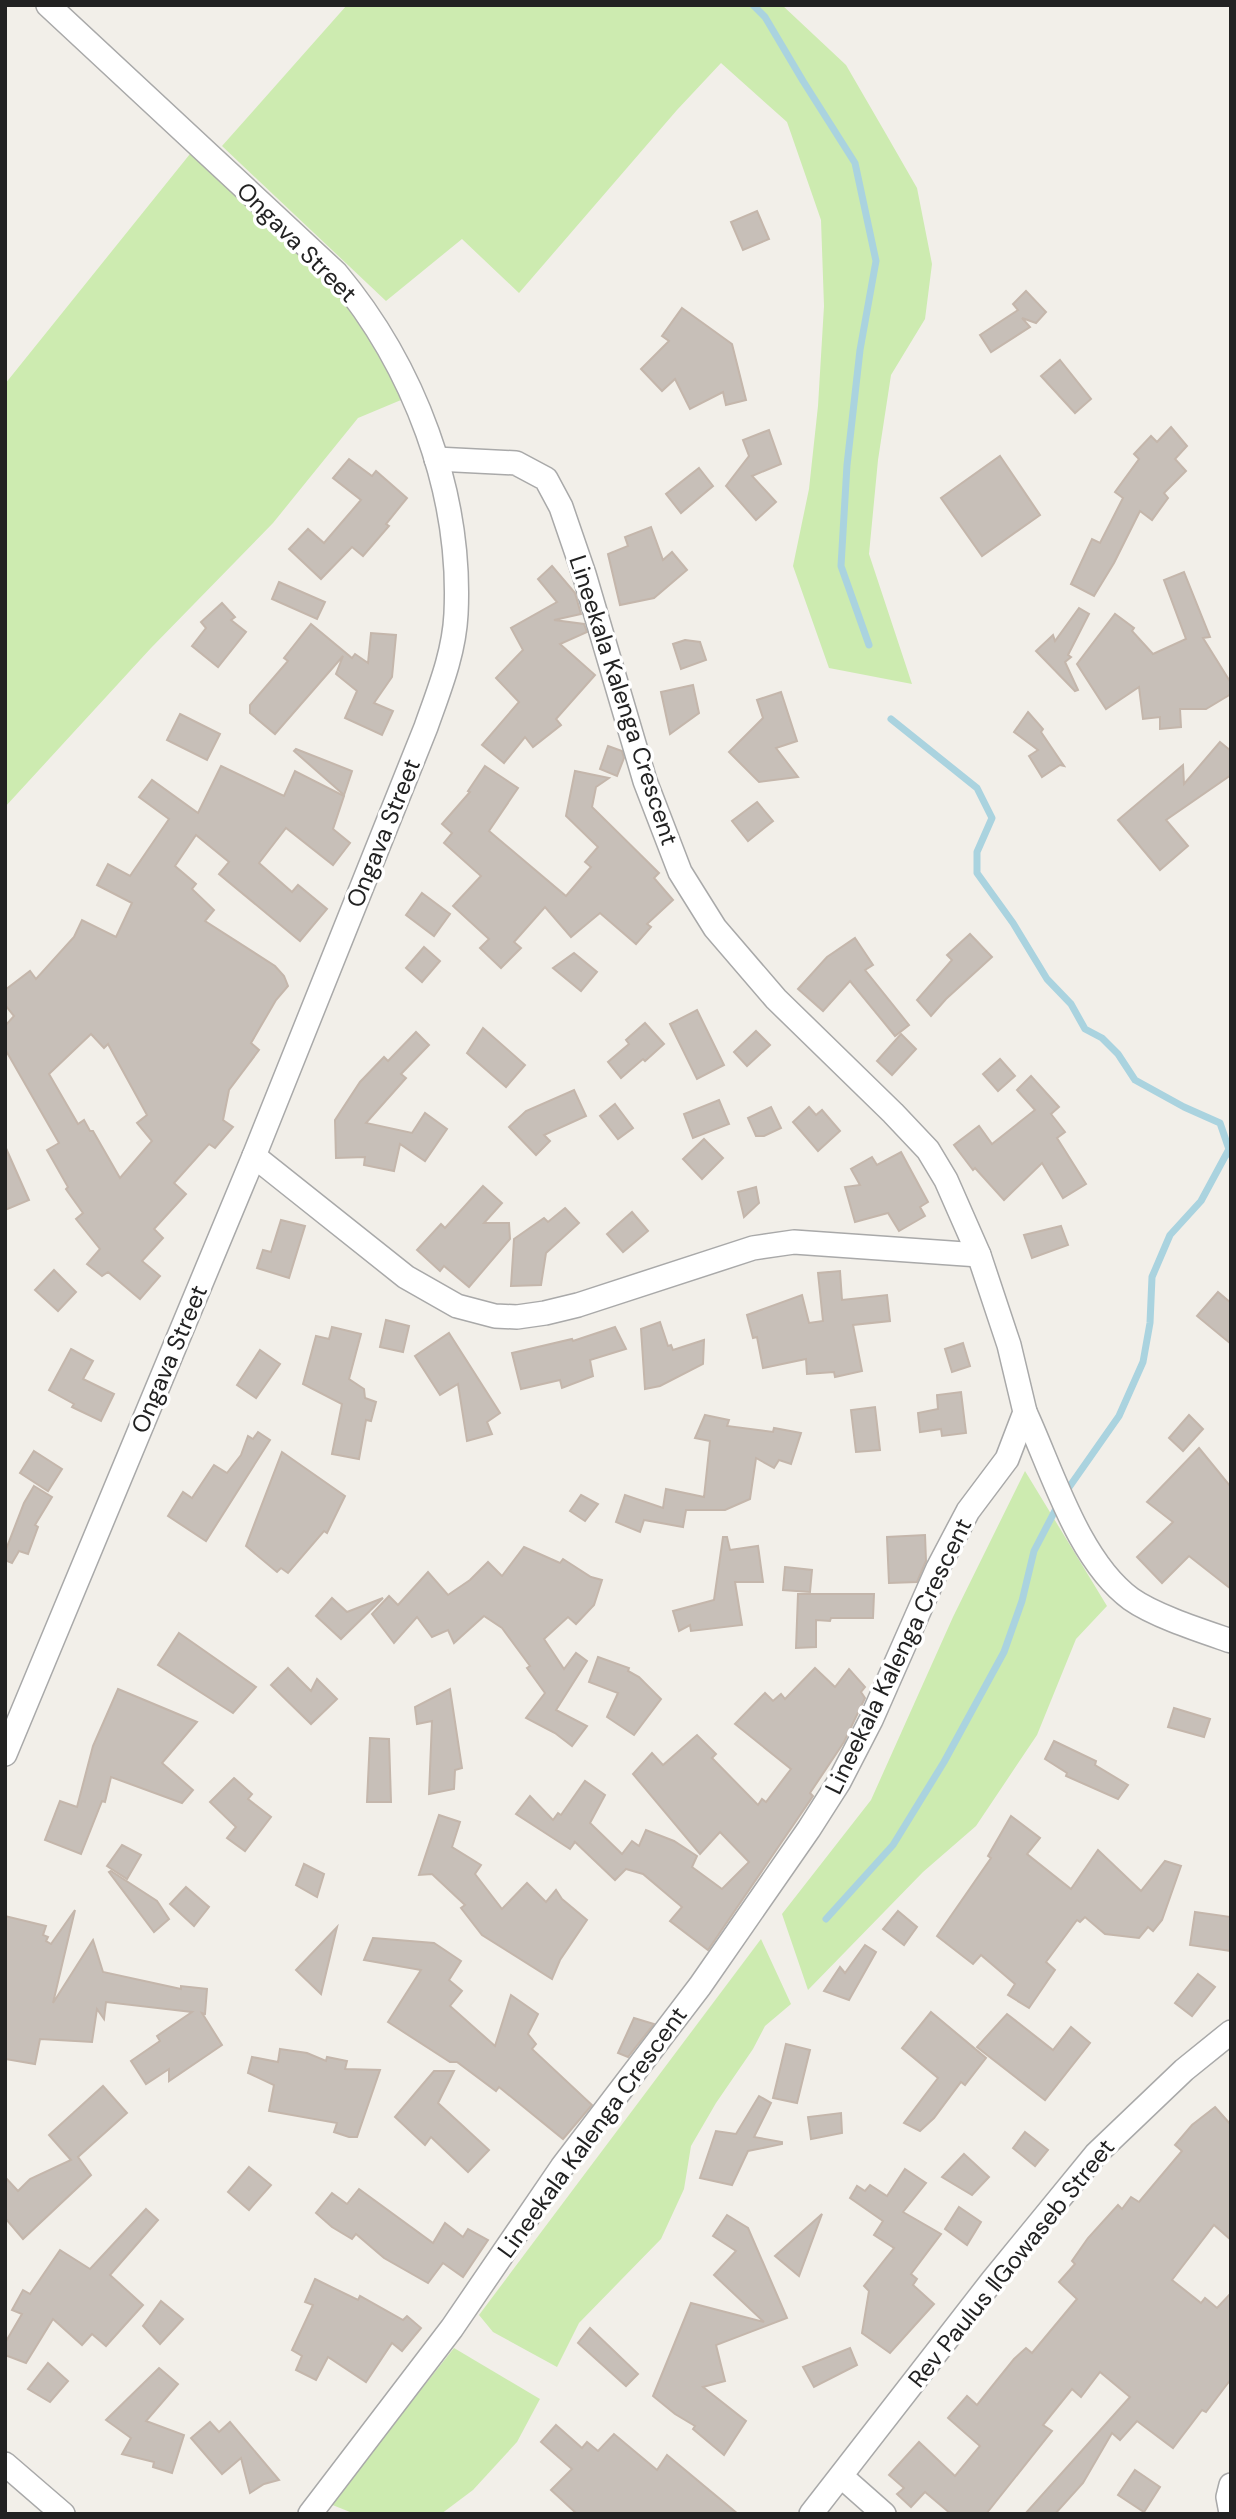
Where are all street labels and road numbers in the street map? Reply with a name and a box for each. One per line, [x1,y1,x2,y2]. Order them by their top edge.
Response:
street label: Ongava Street [230,175,364,309]
street label: Lineekala Kalenga Crescent [562,551,686,849]
street label: Ongava Street [339,754,427,912]
street label: Ongava Street [124,1280,214,1438]
street label: Lineekala Kalenga Crescent [818,1513,978,1799]
street label: Lineekala Kalenga Crescent [490,2000,694,2264]
street label: Rev Paulus ǁGowaseb Street [901,2132,1121,2394]

